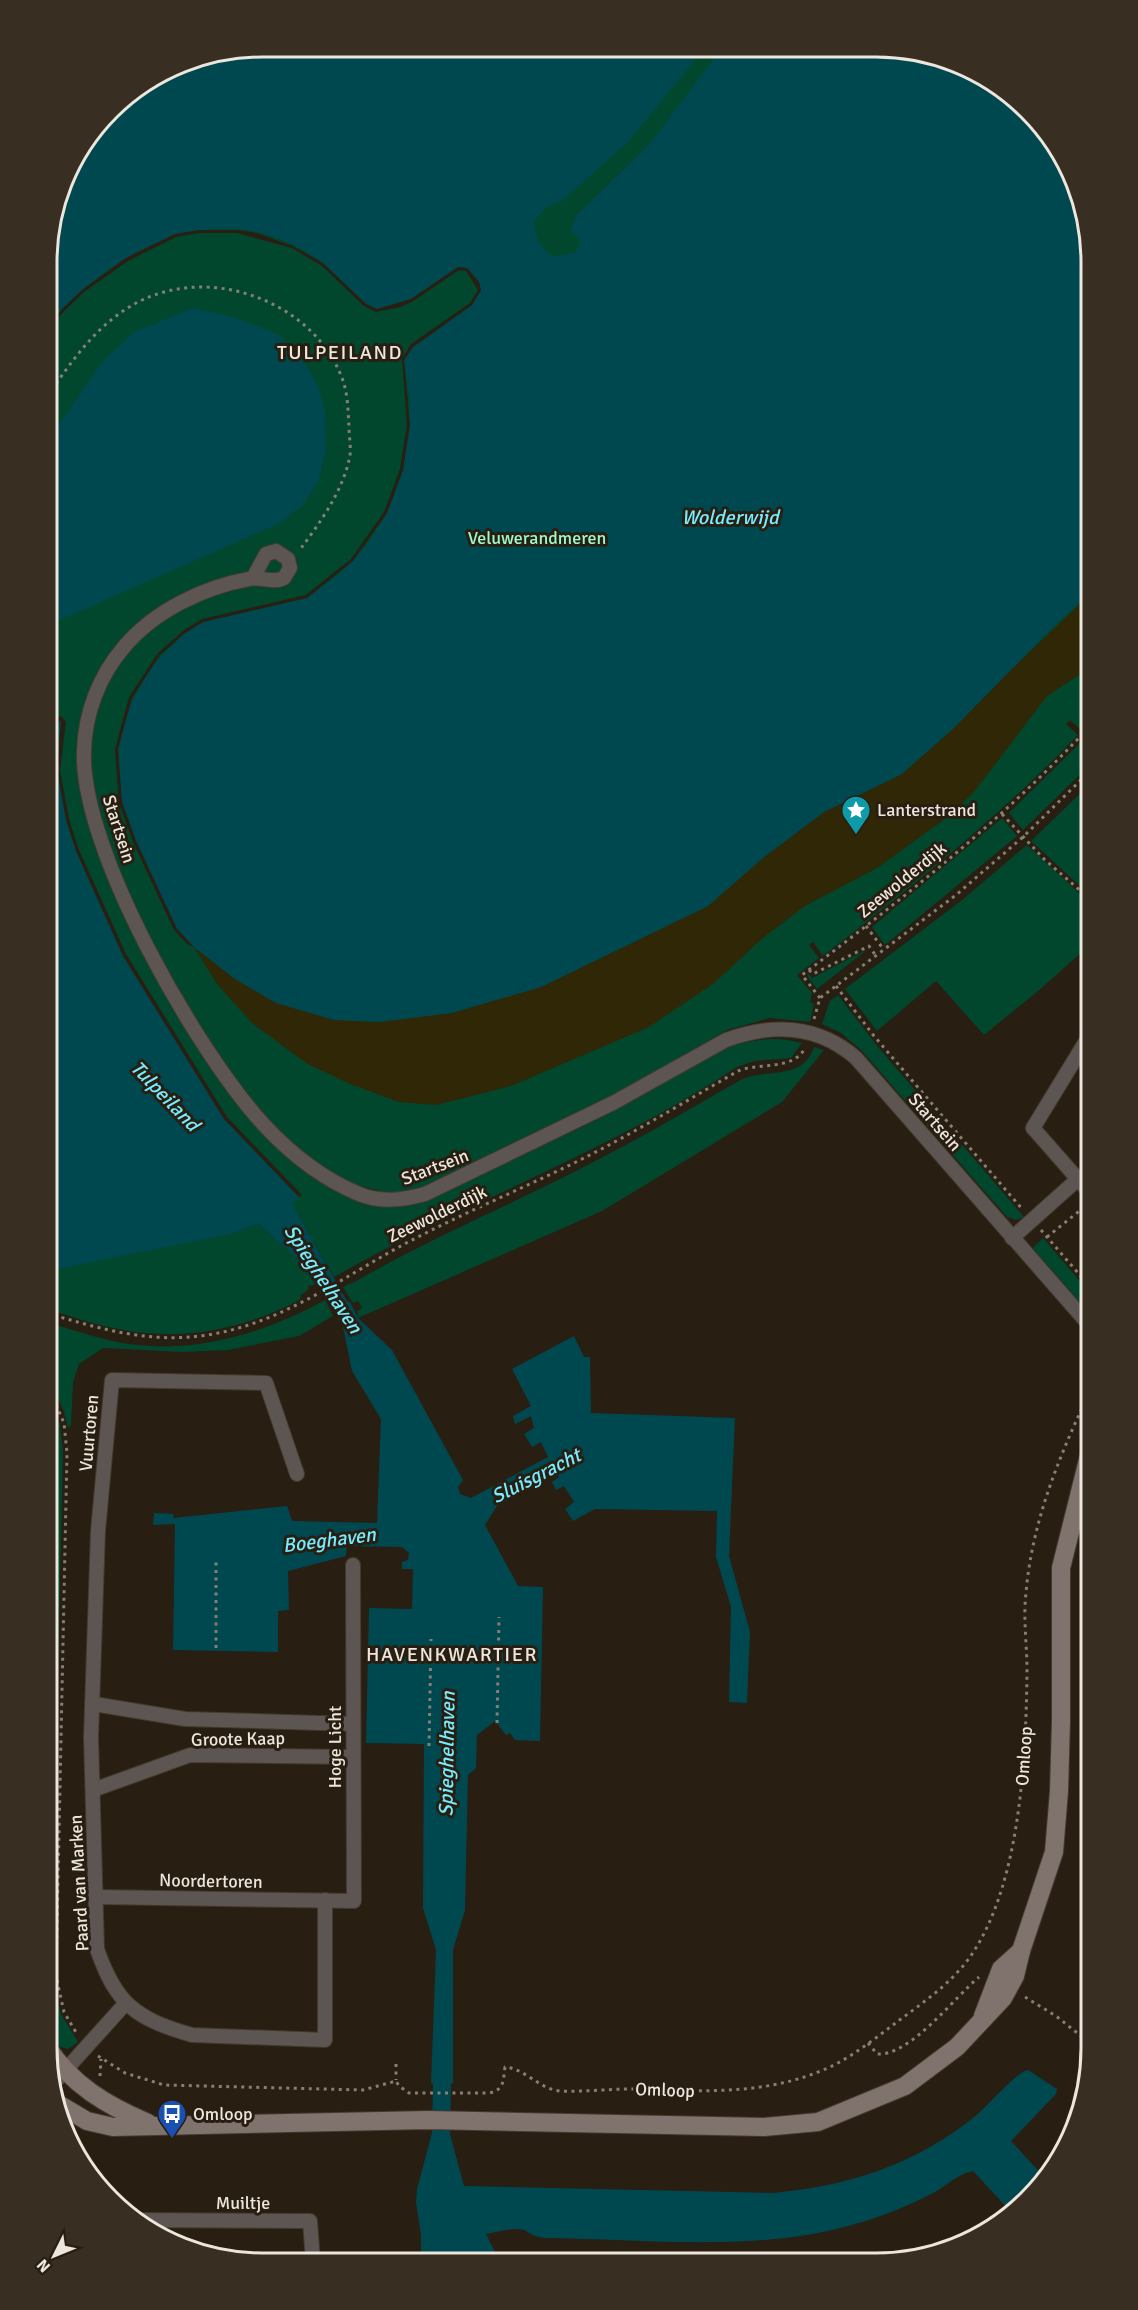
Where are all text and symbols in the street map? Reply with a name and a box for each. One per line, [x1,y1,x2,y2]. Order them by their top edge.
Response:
district label: TULPEILAND [277,340,403,365]
water label: Wolderwijd [681,505,781,530]
park label: Veluwerandmeren [468,527,606,549]
street label: Startsein [98,792,140,866]
place icon: Lanterstrand [840,794,872,836]
place label: Lanterstrand [877,799,976,821]
street label: Zeewolderdijk [853,837,951,923]
water label: Tulpeiland [125,1055,206,1138]
street label: Startsein [904,1088,966,1156]
street label: Startsein [398,1144,472,1190]
street label: Zeewolderdijk [384,1180,490,1248]
water label: Spieghelhaven [278,1220,368,1339]
street label: Vuurtoren [75,1394,103,1472]
water label: Sluisgracht [487,1442,587,1509]
water label: Boeghaven [281,1522,378,1558]
district label: HAVENKWARTIER [366,1642,538,1667]
water label: Spieghelhaven [433,1690,461,1817]
street label: Hoge Licht [324,1706,346,1788]
street label: Omloop [1011,1726,1037,1786]
street label: Groote Kaap [191,1727,285,1751]
street label: Paard van Marken [64,1814,94,1952]
street label: Noordertoren [159,1869,263,1893]
street label: Omloop [635,2078,695,2102]
bus stop icon: Omloop [156,2098,188,2140]
place label: Omloop [193,2103,253,2125]
street label: Muiltje [216,2192,270,2214]
north arrow [24,2226,84,2286]
text: N [33,2255,55,2276]

